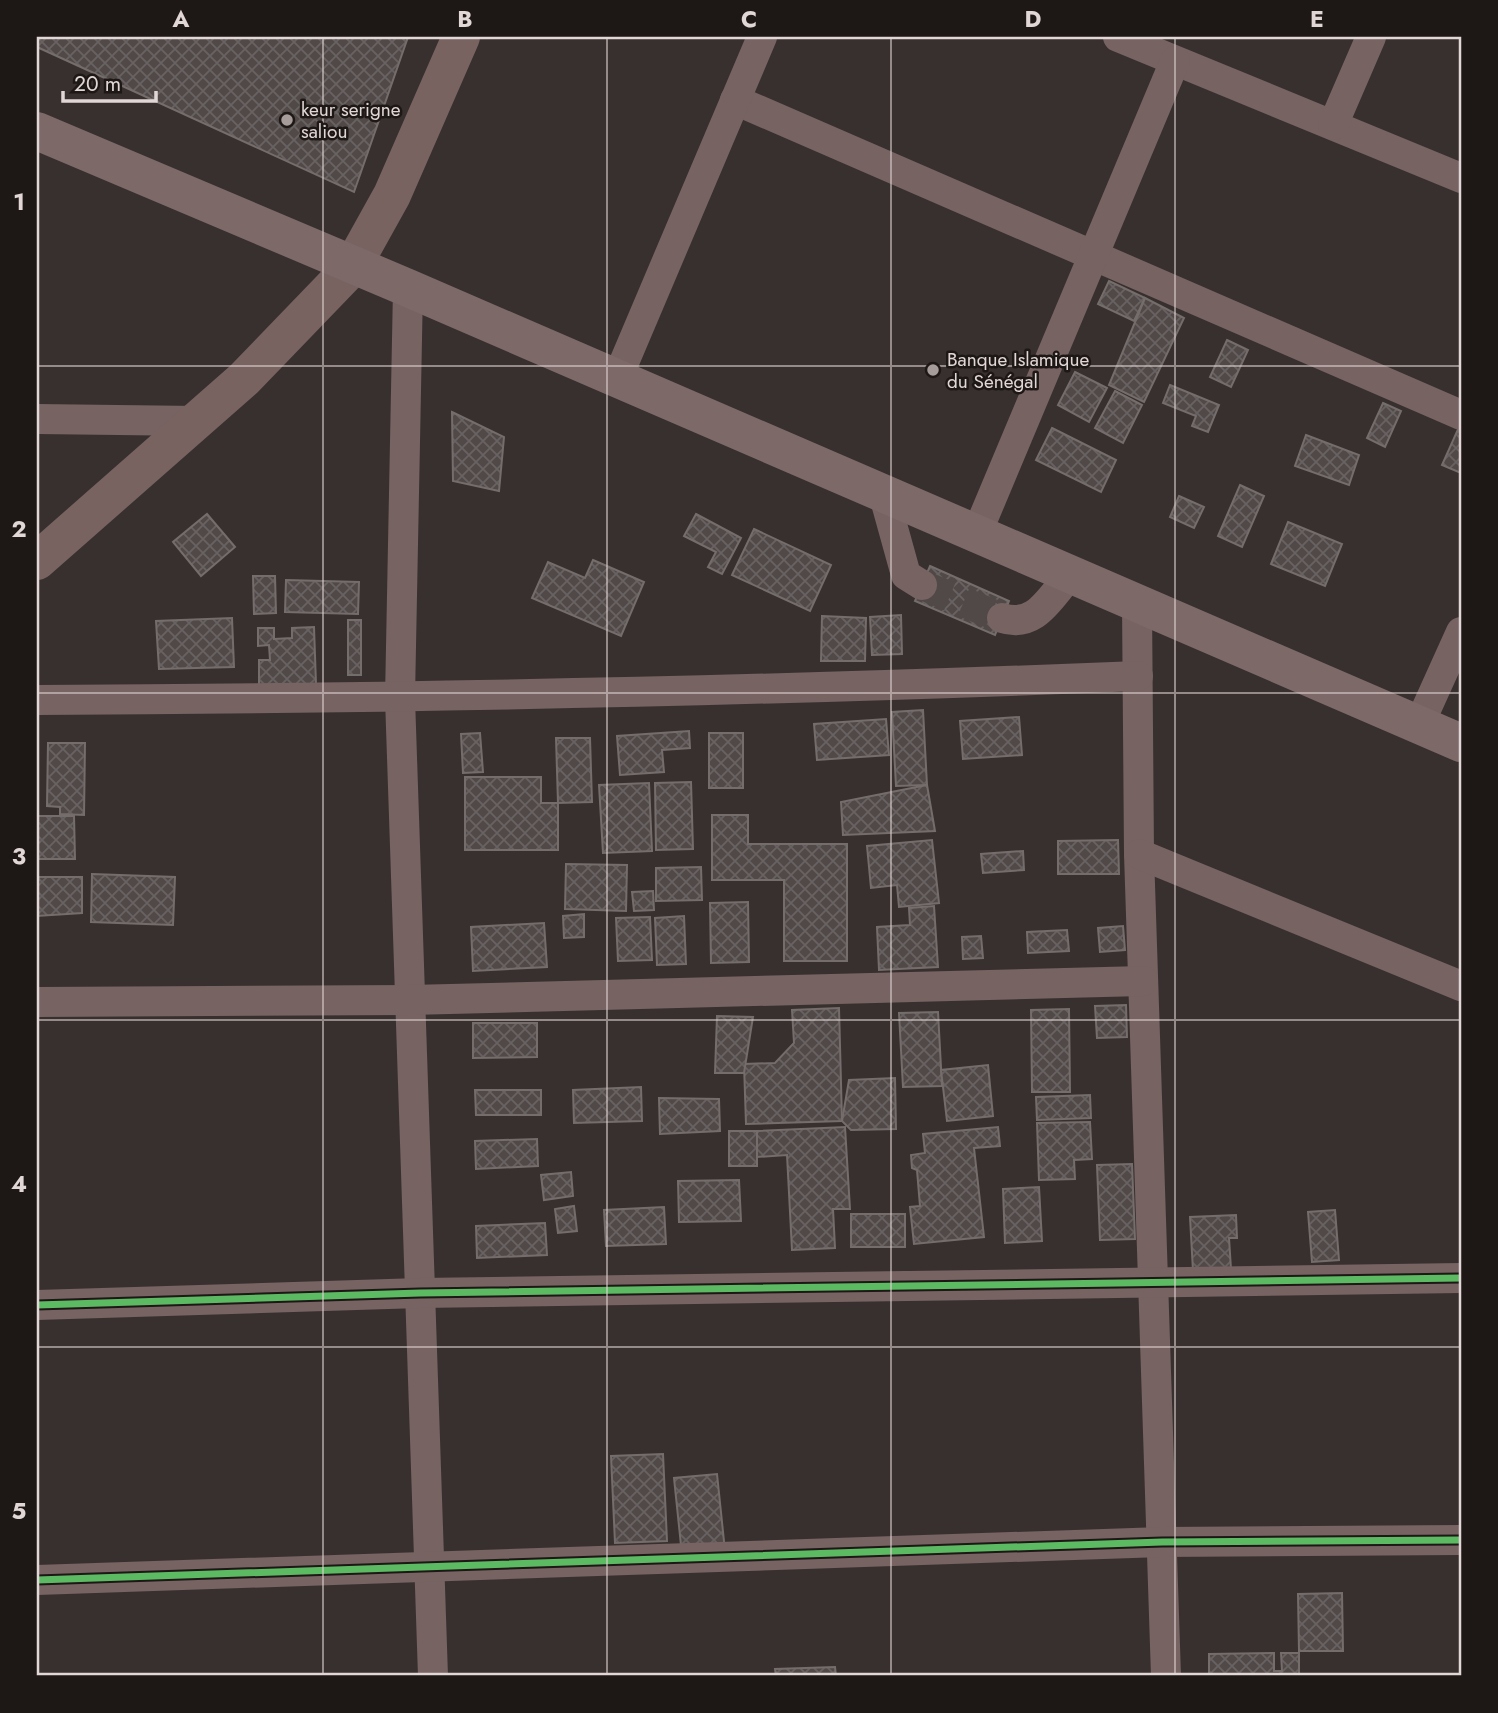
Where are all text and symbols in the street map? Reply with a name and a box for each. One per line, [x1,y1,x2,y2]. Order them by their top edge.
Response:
text: A [172,2,190,36]
text: B [457,2,473,36]
text: C [741,2,757,36]
text: D [1025,2,1042,36]
text: E [1310,2,1324,36]
scale bar [63,60,156,104]
text: 20 m [74,69,121,99]
place label: keur serigne saliou [301,96,401,145]
marker: keur serigne saliou [279,112,295,128]
text: 1 [13,185,25,219]
place label: Banque Islamique du Sénégal [947,346,1089,395]
marker: Banque Islamique du Sénégal [925,362,941,378]
text: 2 [11,512,27,546]
text: 3 [12,839,26,873]
text: 4 [11,1167,27,1201]
text: 5 [12,1494,26,1528]

